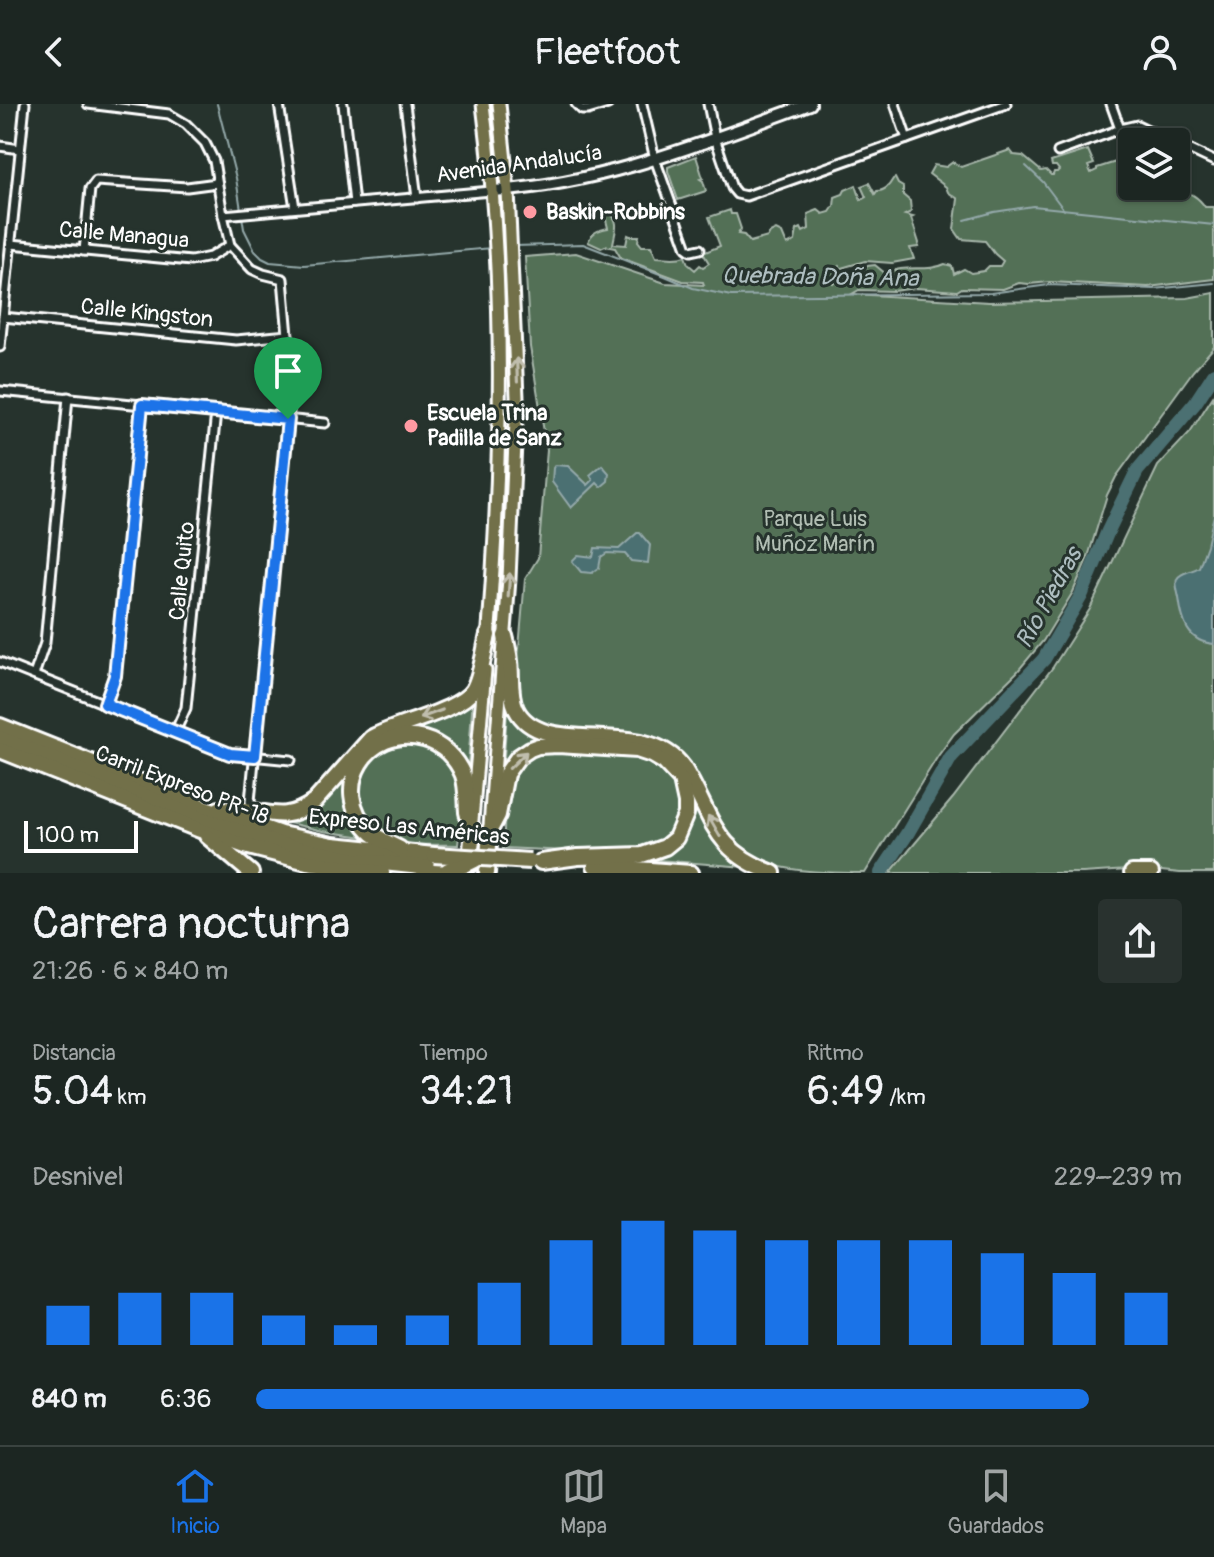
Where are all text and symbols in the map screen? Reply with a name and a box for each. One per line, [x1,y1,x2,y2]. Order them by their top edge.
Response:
icon: back [32,30,76,74]
text: Fleetfoot [534,30,680,75]
icon: person [1138,30,1182,74]
map controls [1118,128,1190,200]
button: layers [1118,128,1190,200]
street label: Avenida Andalucía [434,139,604,189]
place label: Baskin-Robbins [546,198,685,226]
marker: Baskin-Robbins [521,203,539,221]
street label: Calle Managua [58,215,190,255]
water label: Quebrada Doña Ana [721,261,920,293]
street label: Calle Kingston [79,292,215,334]
pin [254,337,322,419]
icon: arrive [266,349,310,393]
one-way arrow [509,357,524,384]
place label: Escuela Trina Padilla de Sanz [427,399,562,452]
marker: Escuela Trina Padilla de Sanz [402,417,420,435]
park label: Parque Luis Muñoz Marín [755,505,875,558]
street label: Calle Quito [163,520,201,622]
water label: Río Piedras [1010,541,1090,653]
one-way arrow [502,572,517,599]
one-way arrow [419,708,444,722]
street label: Carril Expreso PR-18 [91,739,273,831]
one-way arrow [508,751,527,770]
street label: Expreso Las Américas [307,803,511,851]
one-way arrow [706,815,722,838]
scale bar [24,817,138,853]
text: 100 m [36,821,99,849]
text: Carrera nocturna [32,897,350,952]
button: share [1098,899,1182,983]
text: 21:26 · 6 × 840 m [32,955,228,987]
text: Distancia [32,1039,116,1067]
text: Tiempo [419,1039,488,1067]
text: Ritmo [807,1039,864,1067]
text: 5.04 [32,1067,113,1116]
text: 34:21 [419,1067,514,1116]
text: 6:49 [807,1067,884,1116]
text: km [113,1083,146,1111]
text: /km [884,1083,926,1111]
text: Desnivel [32,1161,124,1193]
text: 229–239 m [1054,1161,1182,1193]
text: 840 m [32,1383,107,1415]
text: 6:36 [160,1383,212,1415]
tab: Inicio [170,1464,220,1540]
tab: Mapa [560,1464,607,1540]
tab: Guardados [947,1464,1044,1540]

